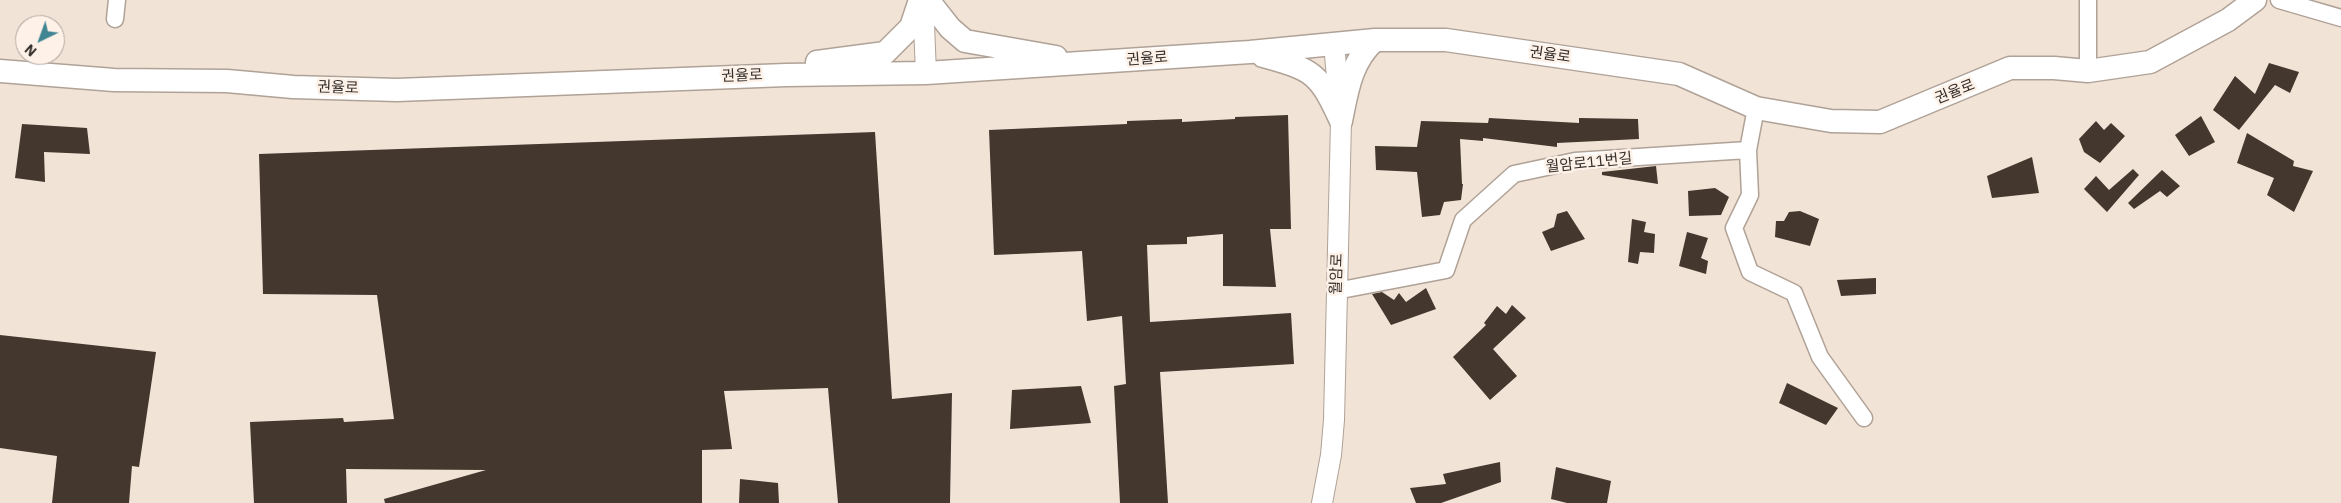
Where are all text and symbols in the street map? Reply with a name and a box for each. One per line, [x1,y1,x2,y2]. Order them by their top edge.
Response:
north arrow [15,15,65,65]
text: N [21,40,40,60]
street label: 권율로 [1528,43,1572,67]
street label: 권율로 [1126,49,1168,69]
street label: 권율로 [721,66,763,86]
street label: 권율로 [1932,76,1978,108]
street label: 권율로 [317,78,359,98]
street label: 월암로11번길 [1545,150,1633,176]
street label: 월암로 [1327,253,1347,295]

